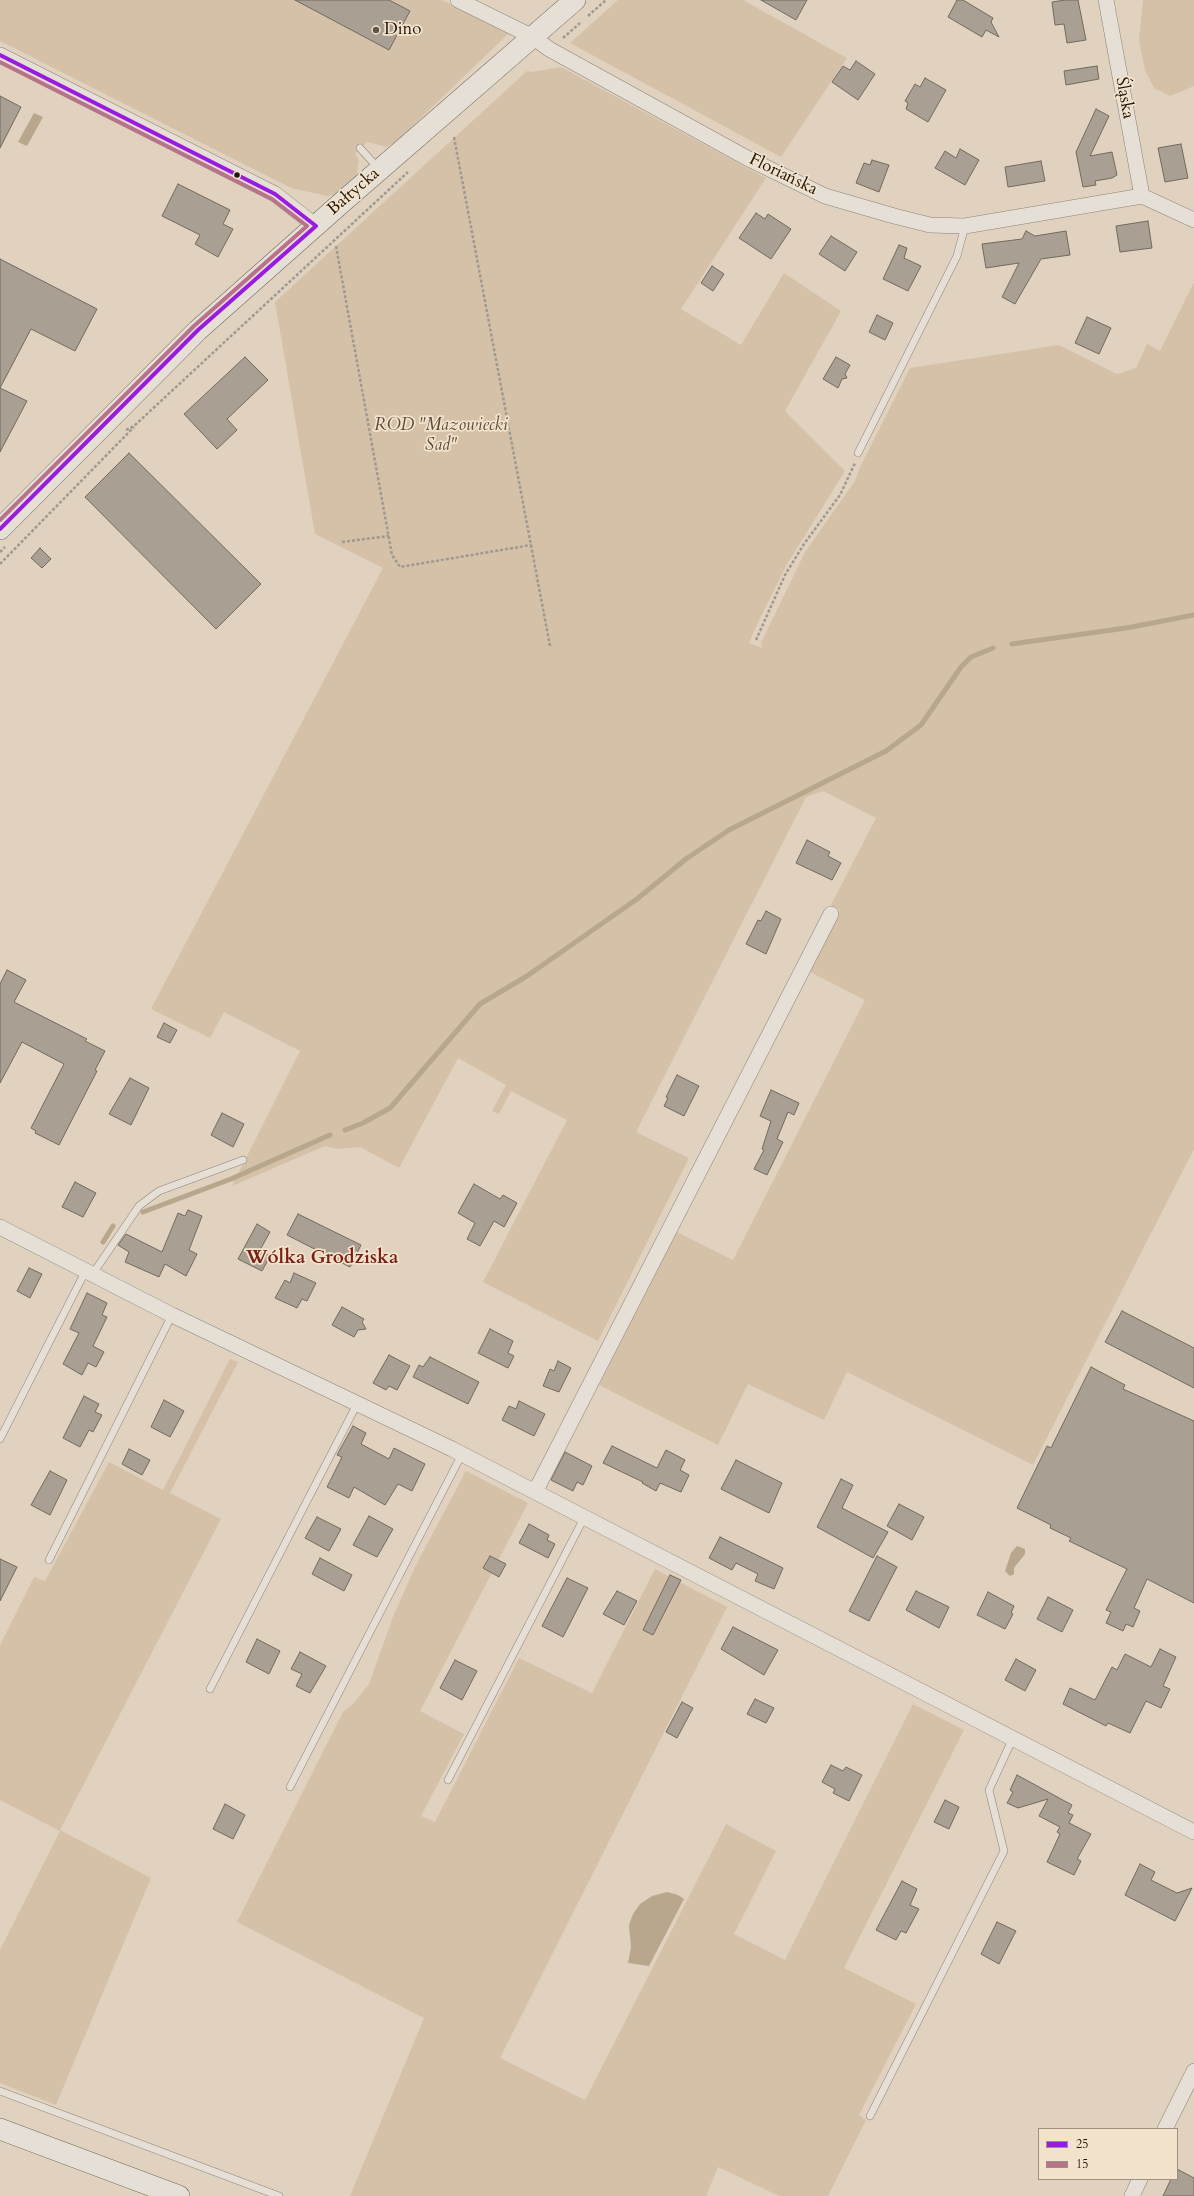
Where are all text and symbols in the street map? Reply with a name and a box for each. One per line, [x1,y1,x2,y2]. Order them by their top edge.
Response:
place label: Dino [384,20,421,40]
marker: Dino [371,25,381,35]
street label: Śląska [1110,75,1138,121]
street label: Floriańska [746,150,820,200]
street label: Bałtycka [324,164,384,220]
unlabelled marker [232,170,242,180]
park label: ROD "Mazowiecki Sad" [374,416,508,456]
district label: Wólka Grodziska [246,1248,398,1270]
legend [1038,2128,1178,2180]
text: 25 [1076,2136,1088,2152]
text: 15 [1076,2156,1088,2172]

